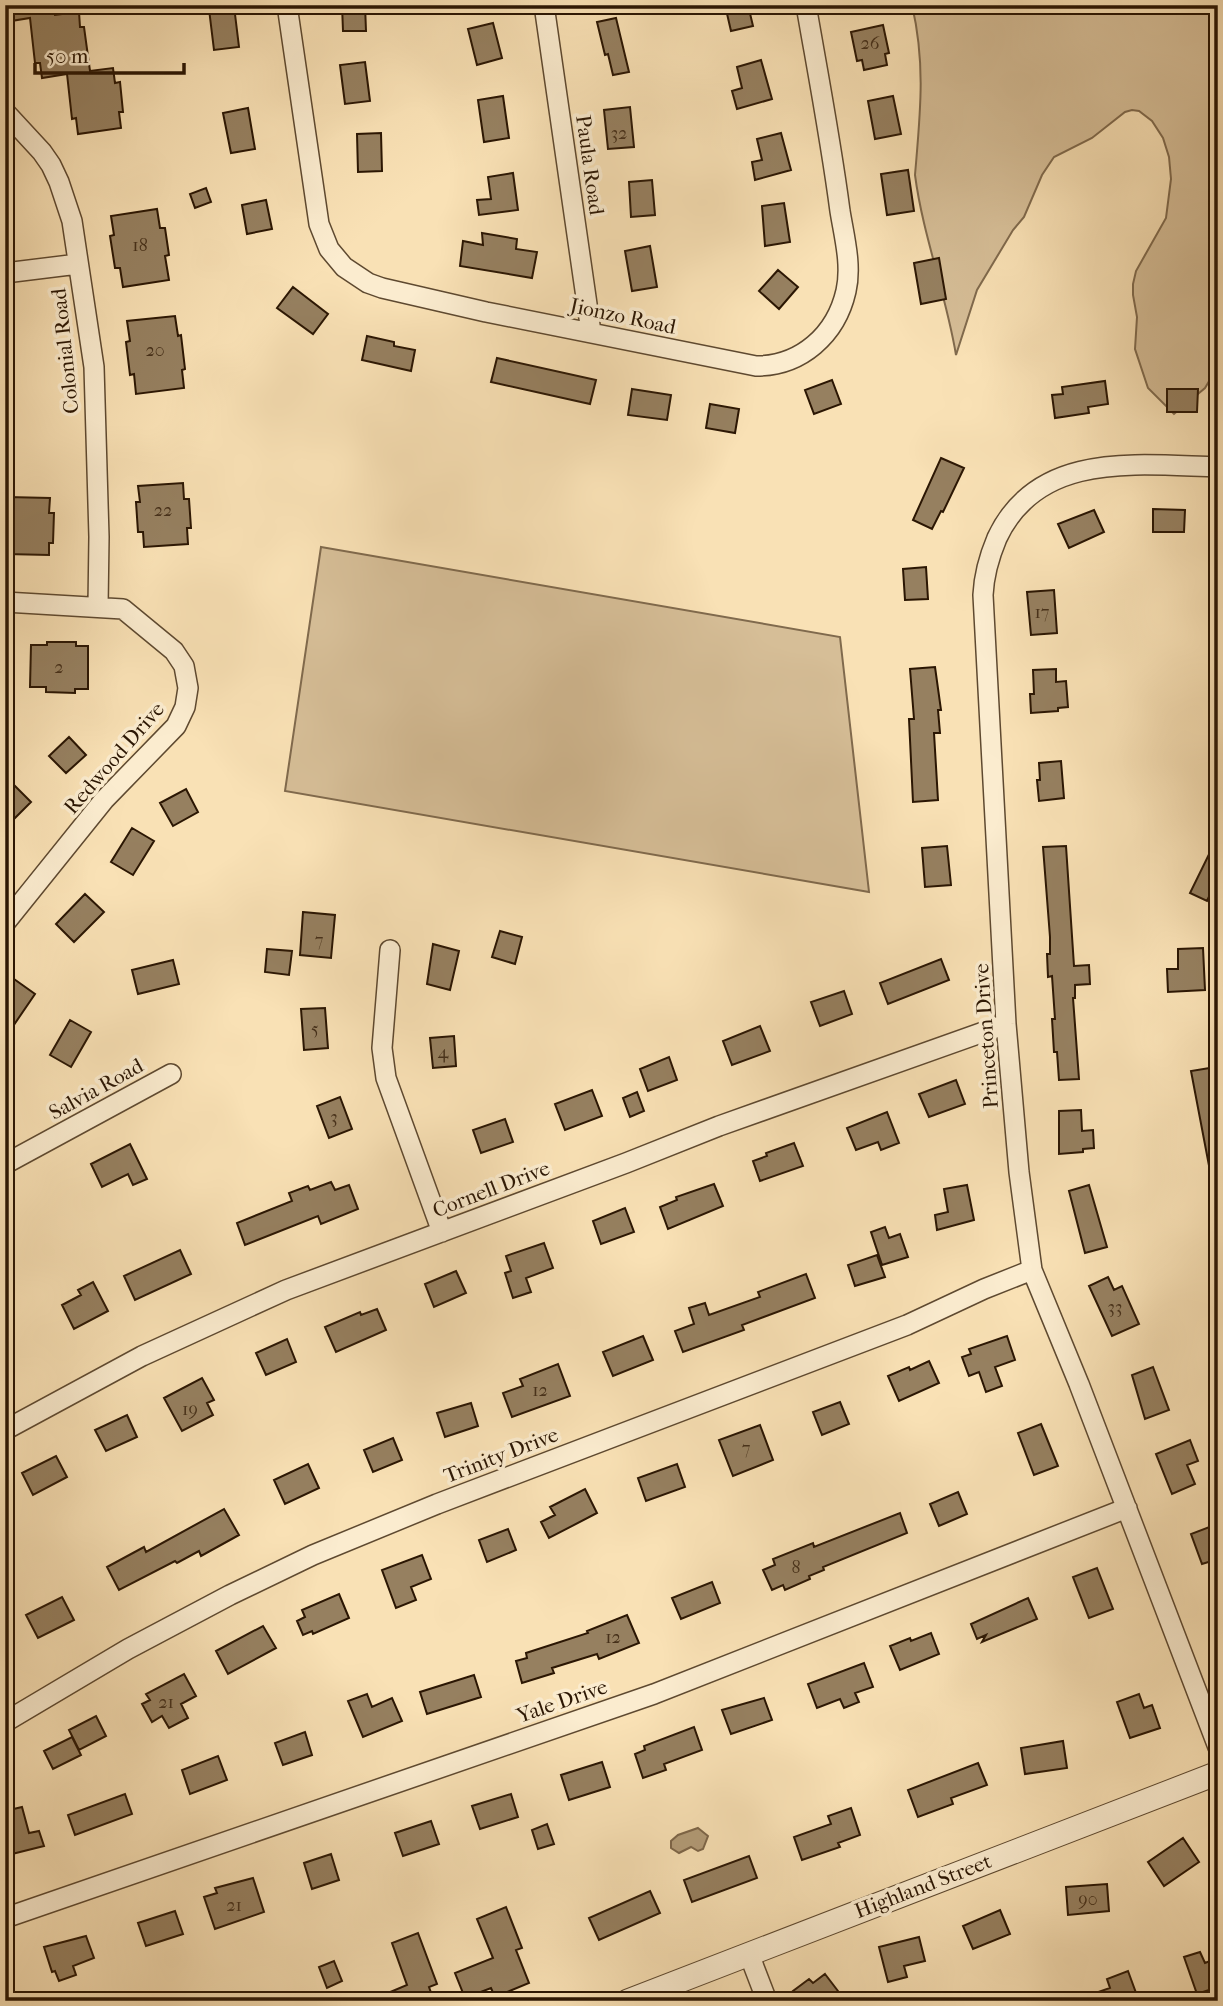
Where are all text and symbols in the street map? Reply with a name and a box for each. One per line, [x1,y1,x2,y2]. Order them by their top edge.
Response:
scale bar [35,32,184,76]
house number: 26 [860,33,880,54]
text: 50 m [46,44,89,68]
street label: Paula Road [571,113,609,217]
house number: 32 [611,123,627,144]
house number: 18 [132,235,148,256]
street label: Colonial Road [46,287,84,415]
street label: Jionzo Road [566,293,679,339]
house number: 20 [145,340,165,361]
house number: 22 [154,500,172,521]
house number: 17 [1034,602,1050,623]
house number: 2 [54,657,64,678]
street label: Redwood Drive [59,697,169,819]
house number: 7 [315,930,324,951]
street label: Princeton Drive [969,963,1003,1109]
house number: 5 [311,1019,319,1040]
house number: 4 [438,1042,449,1063]
street label: Salvia Road [45,1053,148,1125]
house number: 3 [330,1107,338,1128]
street label: Cornell Drive [429,1156,553,1222]
house number: 33 [1108,1297,1122,1318]
house number: 12 [532,1380,548,1401]
house number: 19 [182,1399,198,1420]
street label: Trinity Drive [440,1422,562,1488]
house number: 7 [742,1438,751,1459]
house number: 8 [791,1557,801,1578]
house number: 12 [605,1627,621,1648]
street label: Yale Drive [513,1674,610,1728]
house number: 21 [158,1692,174,1713]
street label: Highland Street [851,1849,995,1923]
house number: 90 [1078,1889,1098,1910]
house number: 21 [226,1895,242,1916]

